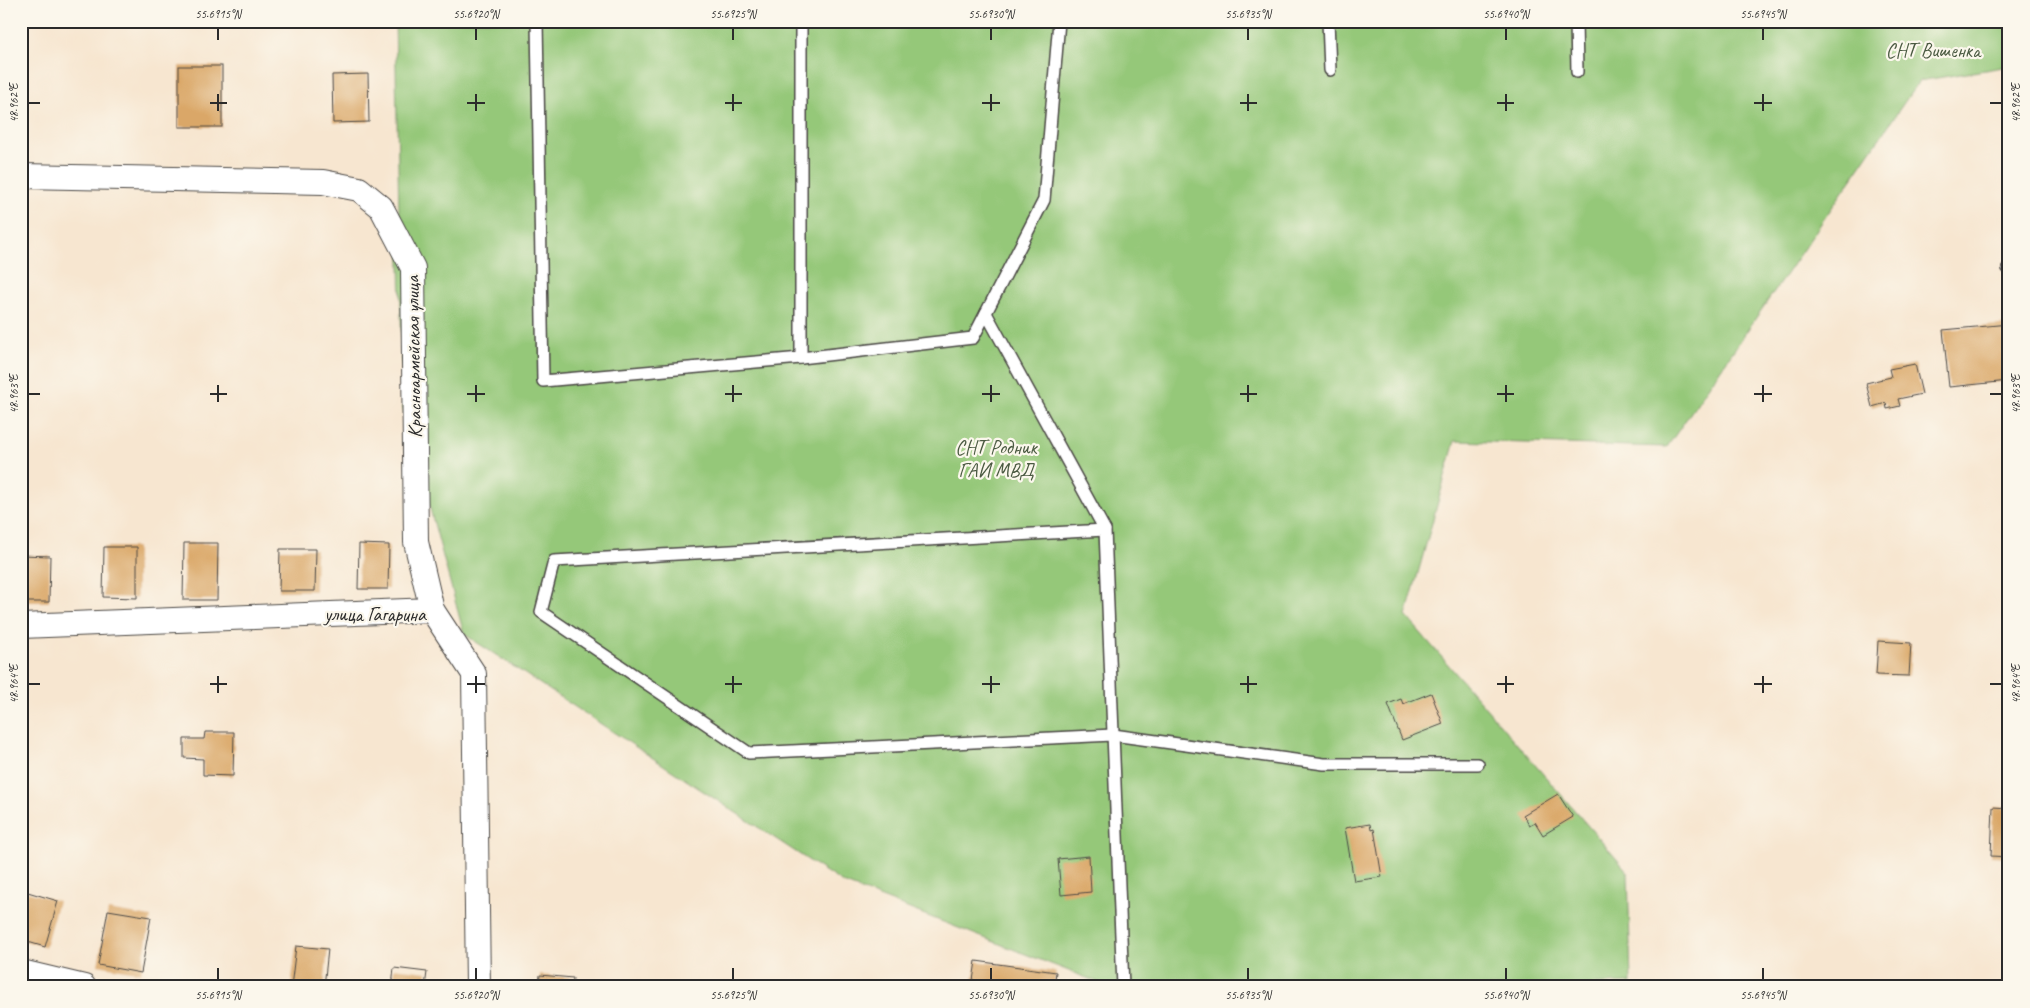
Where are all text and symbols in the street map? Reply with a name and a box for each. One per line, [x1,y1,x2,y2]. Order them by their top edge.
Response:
text: 55.6915°N [195,6,242,22]
text: 55.6920°N [453,6,500,22]
text: 55.6925°N [710,6,757,22]
text: 55.6930°N [968,6,1015,22]
text: 55.6935°N [1225,6,1272,22]
text: 55.6940°N [1483,6,1530,22]
text: 55.6945°N [1740,6,1787,22]
park label: СНТ Вишенка [1886,38,1982,63]
text: 48.962°E [6,82,22,123]
text: 48.962°E [2008,82,2024,123]
street label: Красноармейская улица [400,274,427,438]
text: 48.963°E [6,373,22,414]
text: 48.963°E [2008,373,2024,414]
park label: СНТ Родник ГАИ МВД [955,435,1039,483]
street label: улица Гагарина [323,602,427,627]
text: 48.964°E [6,663,22,704]
text: 48.964°E [2008,663,2024,704]
text: 55.6915°N [195,987,242,1003]
text: 55.6920°N [453,987,500,1003]
text: 55.6925°N [710,987,757,1003]
text: 55.6930°N [968,987,1015,1003]
text: 55.6935°N [1225,987,1272,1003]
text: 55.6940°N [1483,987,1530,1003]
text: 55.6945°N [1740,987,1787,1003]

